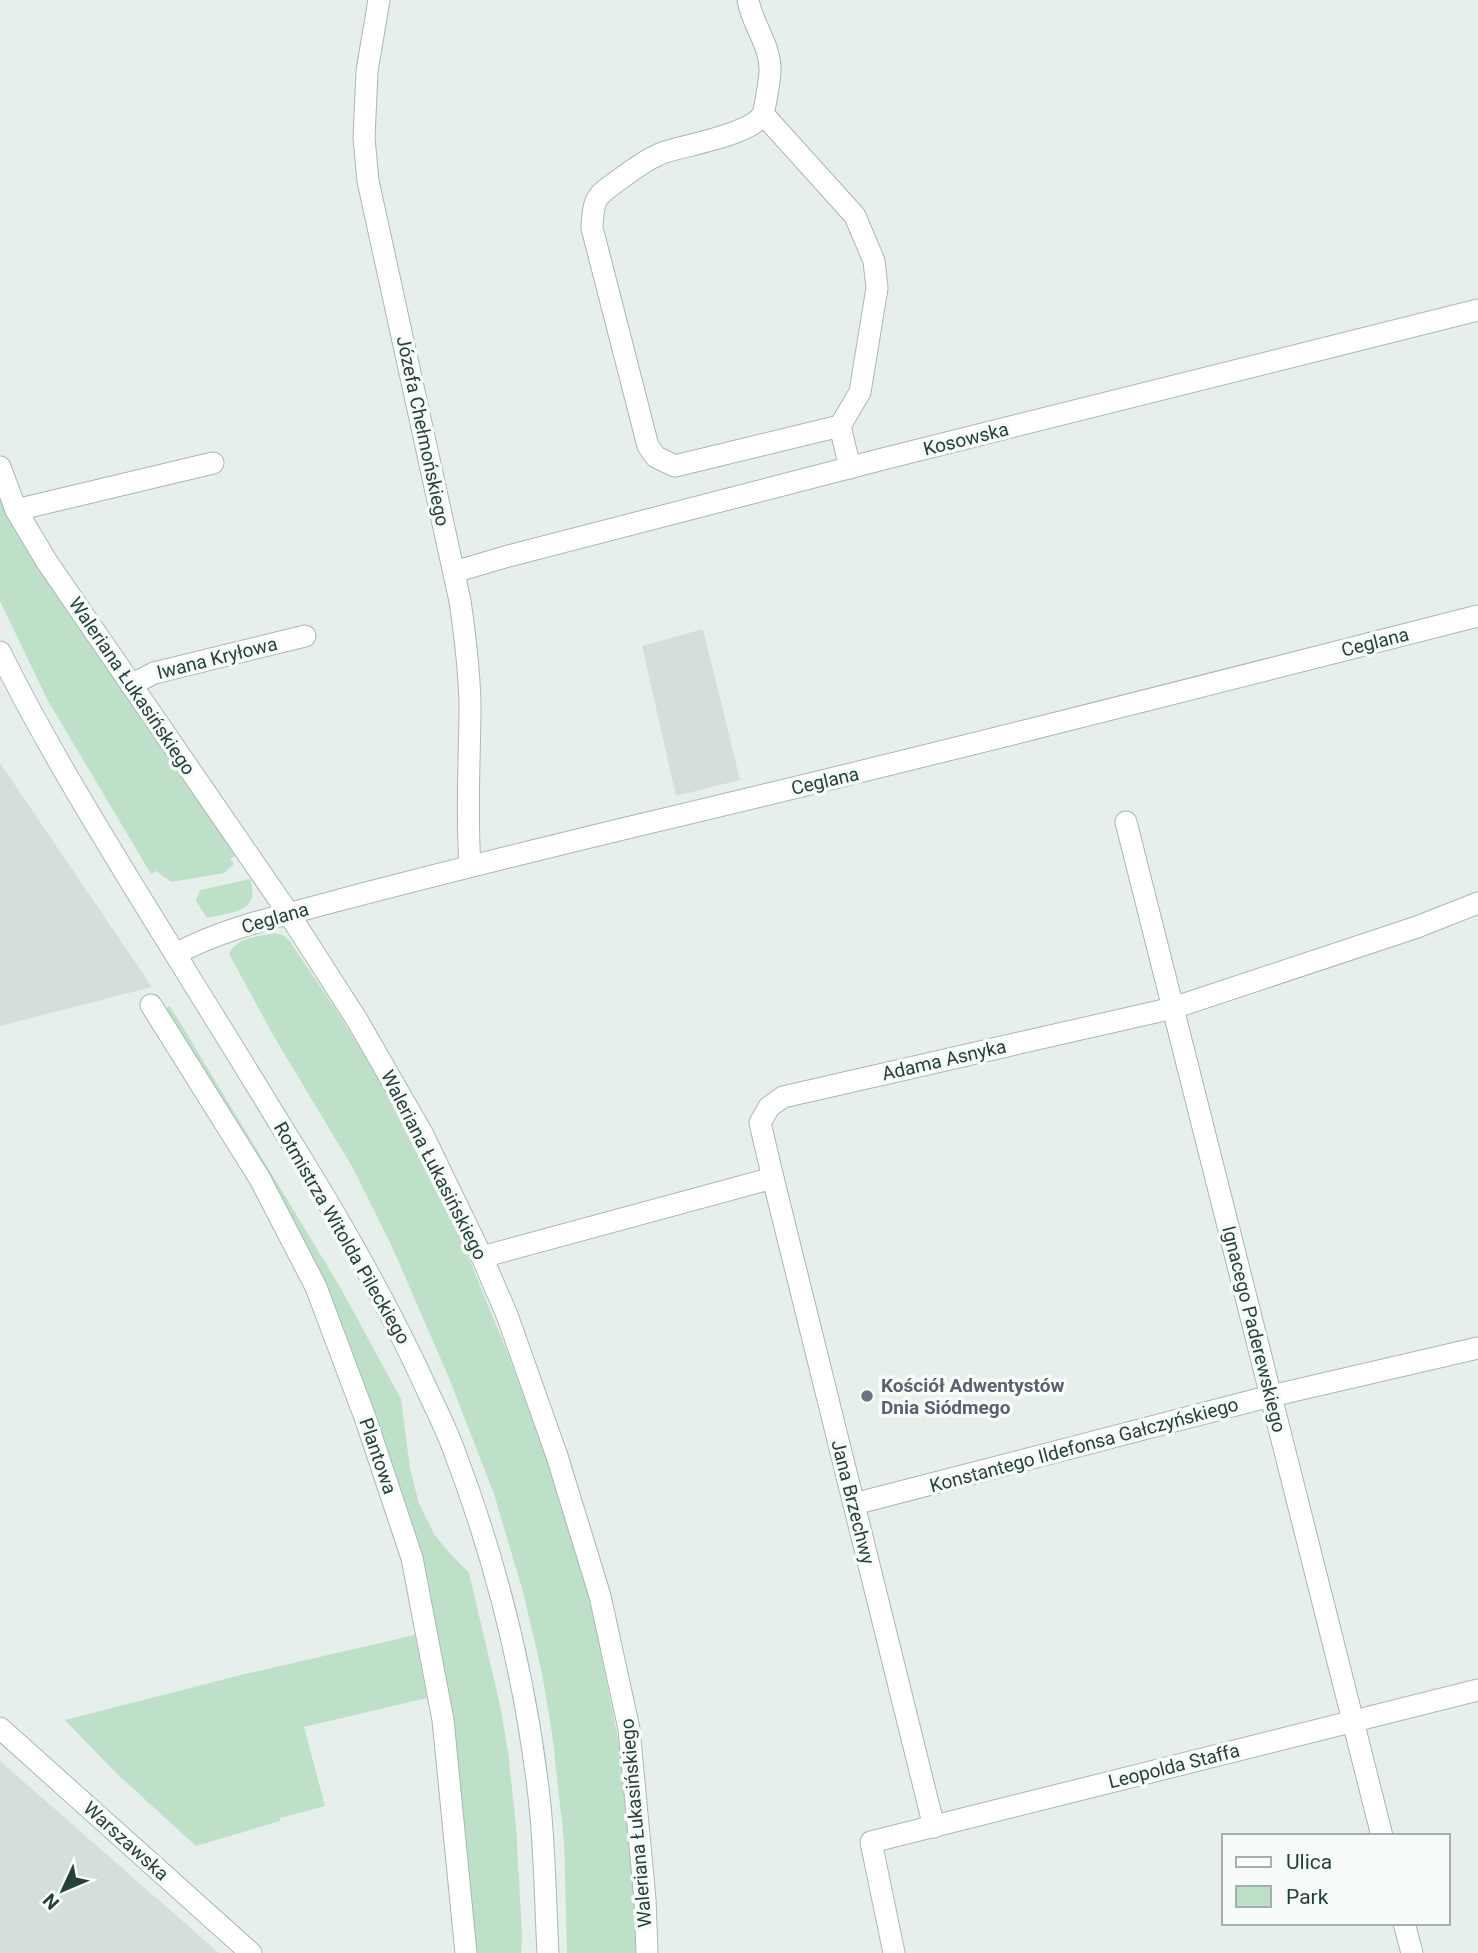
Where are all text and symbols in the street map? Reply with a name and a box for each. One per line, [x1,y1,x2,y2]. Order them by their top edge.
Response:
street label: Józefa Chełmońskiego [392,334,454,528]
street label: Kosowska [921,417,1011,461]
street label: Waleriana Łukasińskiego [64,593,200,779]
street label: Ceglana [1339,623,1411,661]
street label: Iwana Kryłowa [154,632,280,684]
street label: Ceglana [789,762,861,800]
street label: Ceglana [239,897,311,939]
street label: Adama Asnyka [880,1035,1008,1085]
street label: Waleriana Łukasińskiego [376,1066,492,1264]
street label: Rotmistrza Witolda Pileckiego [269,1118,415,1348]
street label: Ignacego Paderewskiego [1217,1223,1291,1435]
place label: Kościół Adwentystów Dnia Siódmego [881,1374,1064,1419]
marker: Kościół Adwentystów Dnia Siódmego [859,1388,875,1404]
street label: Konstantego Ildefonsa Gałczyńskiego [927,1393,1241,1497]
street label: Plantowa [354,1415,402,1497]
street label: Jana Brzechwy [826,1437,880,1567]
street label: Waleriana Łukasińskiego [615,1718,657,1928]
street label: Leopolda Staffa [1106,1739,1242,1793]
street label: Warszawska [79,1797,173,1885]
legend [1222,1834,1450,1925]
text: Ulica [1286,1850,1332,1874]
north arrow [28,1855,98,1925]
text: Park [1286,1885,1329,1909]
text: N [38,1889,64,1914]

